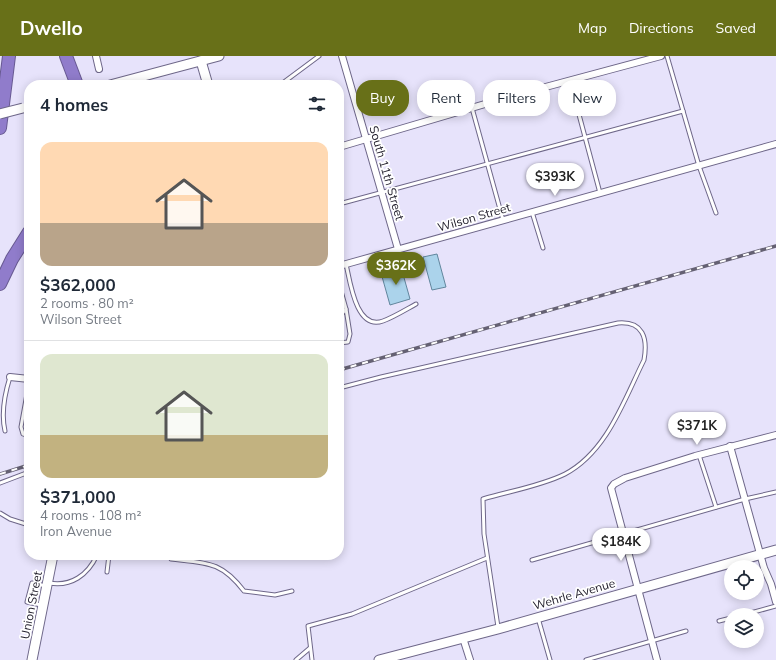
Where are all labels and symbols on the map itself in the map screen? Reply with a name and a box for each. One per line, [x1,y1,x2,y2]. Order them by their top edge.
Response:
street label: South 11th Street [366,124,408,222]
pin: $393K [527,163,583,197]
street label: Wilson Street [436,199,512,235]
pin: $362K [368,252,424,286]
pin: $371K [669,412,725,446]
pin: $184K [593,528,649,562]
street label: Union Street [17,570,45,640]
street label: Wehrle Avenue [531,575,617,613]

